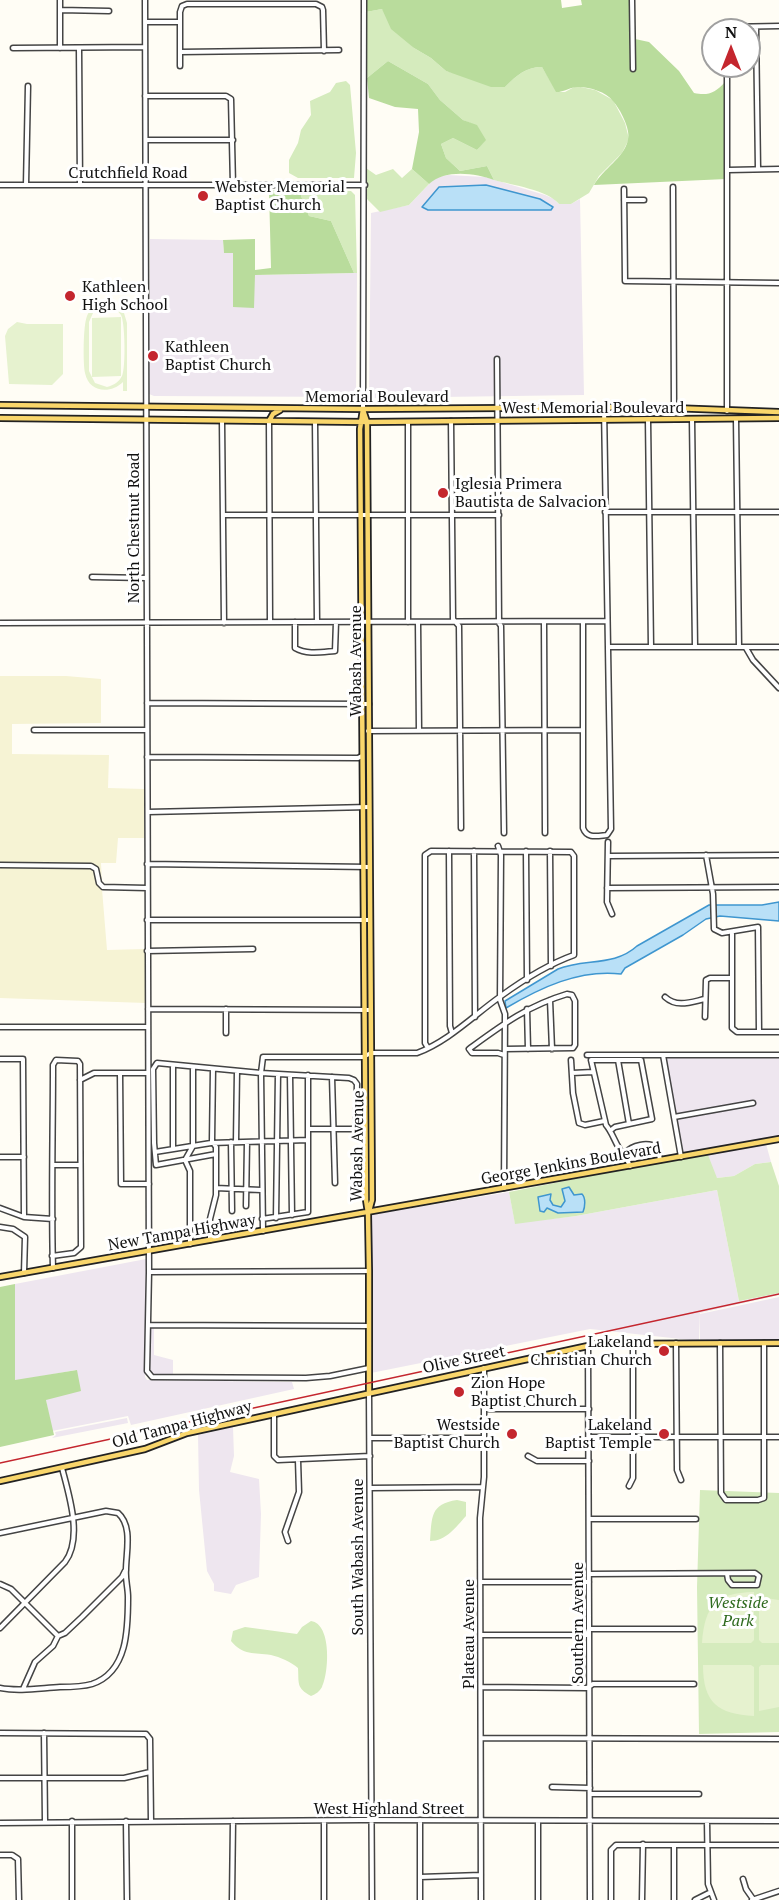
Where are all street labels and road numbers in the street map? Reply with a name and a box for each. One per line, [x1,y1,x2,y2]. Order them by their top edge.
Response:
street label: Crutchfield Road [68,163,188,183]
street label: Memorial Boulevard [305,387,449,407]
street label: West Memorial Boulevard [502,398,684,418]
street label: North Chestnut Road [124,453,144,603]
street label: Wabash Avenue [346,605,366,717]
street label: Wabash Avenue [347,1090,369,1202]
street label: George Jenkins Boulevard [479,1139,663,1189]
street label: New Tampa Highway [107,1211,257,1255]
street label: Olive Street [421,1342,507,1378]
street label: Old Tampa Highway [110,1397,254,1453]
street label: South Wabash Avenue [348,1478,368,1636]
street label: Southern Avenue [568,1562,588,1684]
street label: Plateau Avenue [459,1579,479,1689]
street label: West Highland Street [314,1799,464,1819]

